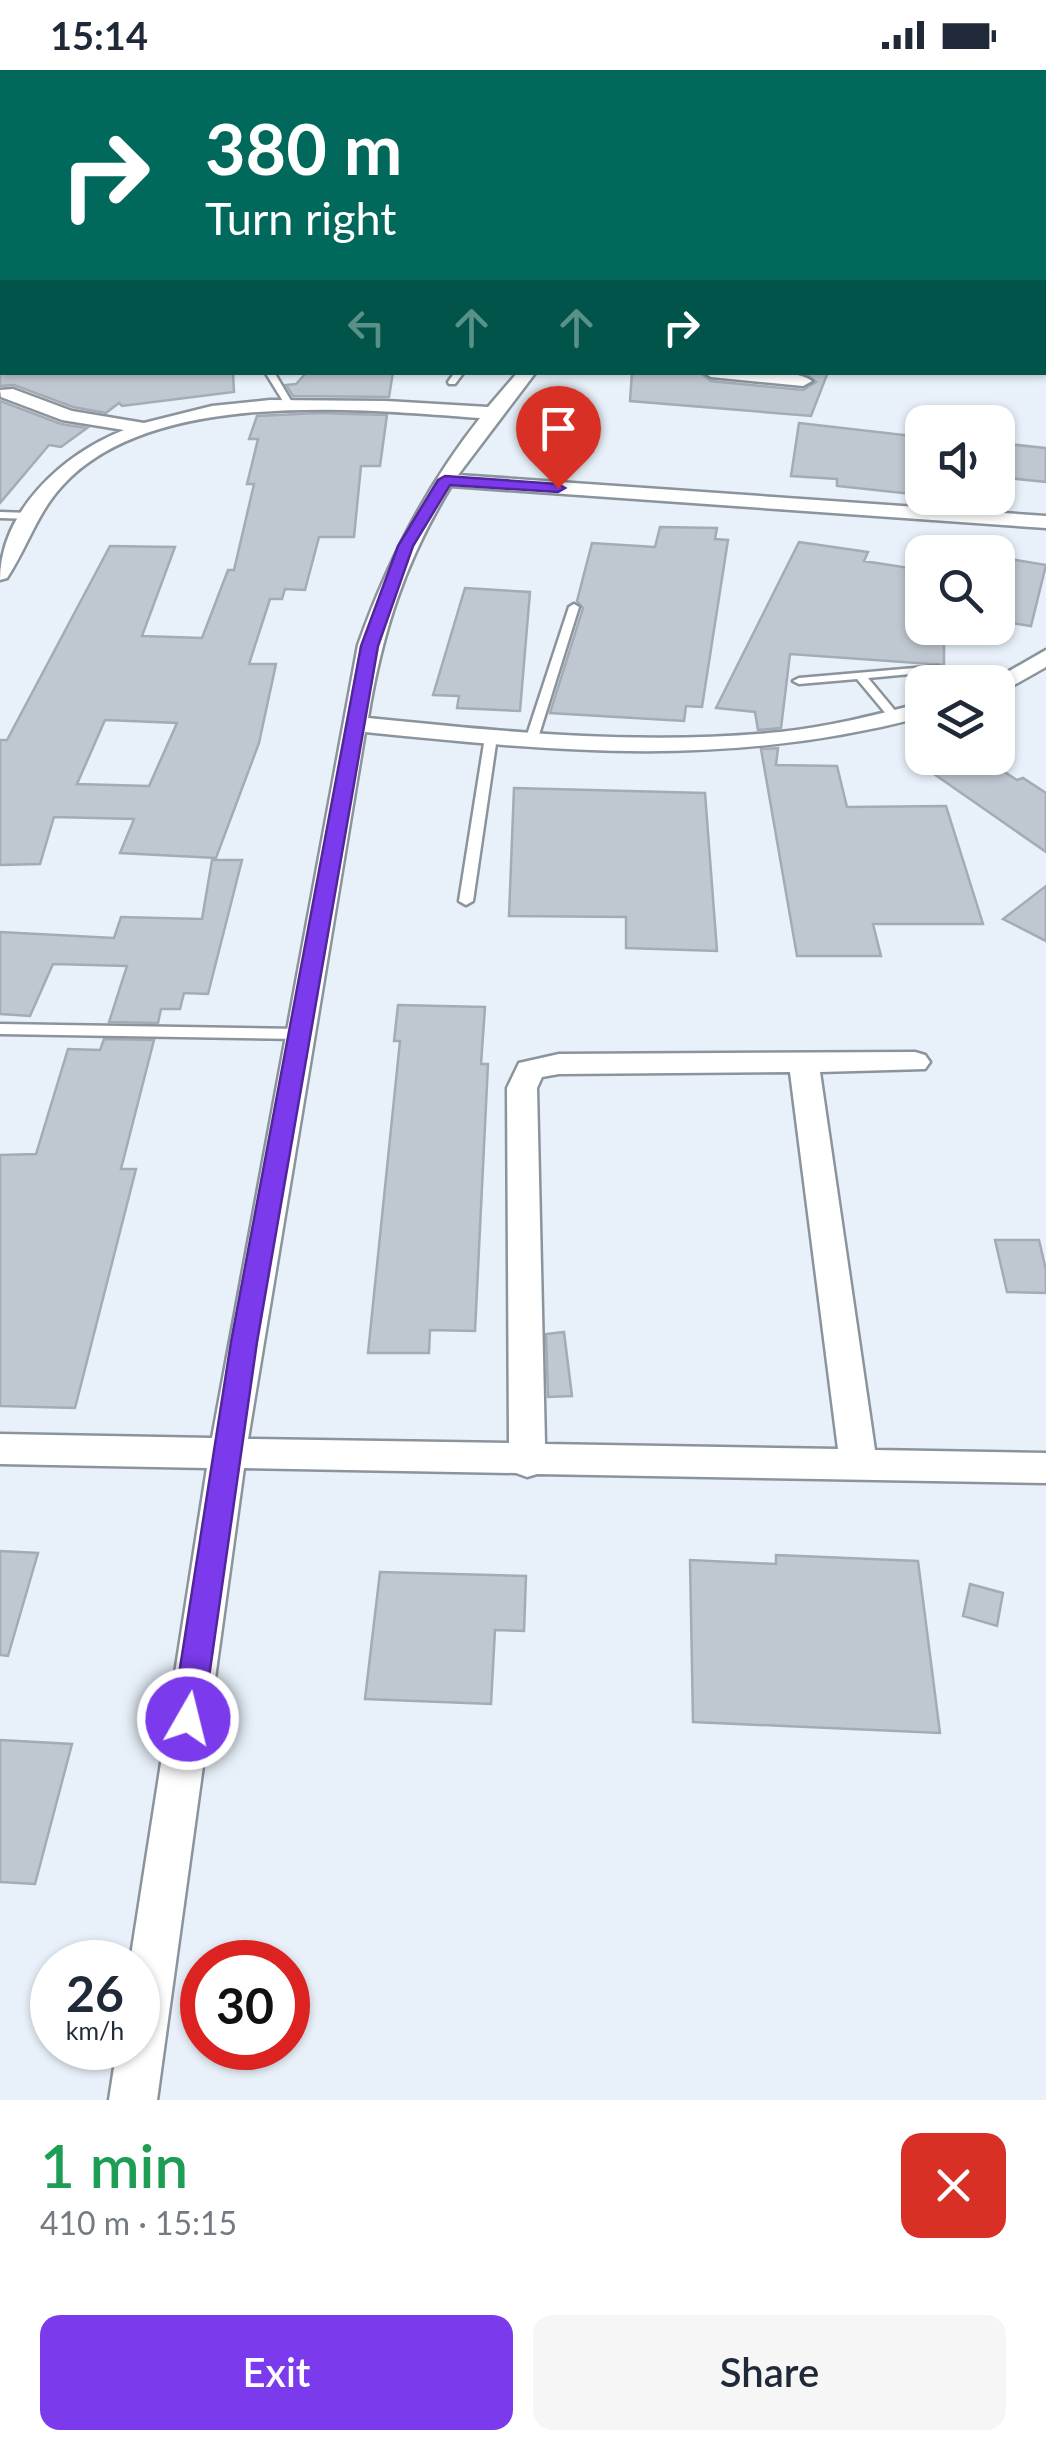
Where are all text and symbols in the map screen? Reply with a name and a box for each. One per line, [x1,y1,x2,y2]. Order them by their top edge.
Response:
text: 15:14 [50,12,148,58]
text: 380 m [205,106,402,190]
icon: right [40,110,170,240]
text: Turn right [205,191,396,245]
icon: left [339,300,394,355]
icon: ahead [444,300,499,355]
icon: ahead [549,300,604,355]
icon: right [654,300,709,355]
pin [516,386,601,489]
icon: arrive [531,401,586,456]
map controls [905,405,1015,775]
button: sound [905,405,1015,515]
button: search [905,535,1015,645]
button: layers [905,665,1015,775]
position arrow [136,1667,240,1771]
speed limit sign: 30 [180,1940,310,2070]
text: 26 [66,1963,124,2023]
text: km/h [66,2015,124,2045]
text: 1 min [40,2129,188,2201]
button: close [901,2133,1006,2238]
text: 410 m · 15:15 [40,2203,237,2242]
button: Exit [40,2315,513,2430]
button: Share [533,2315,1006,2430]

